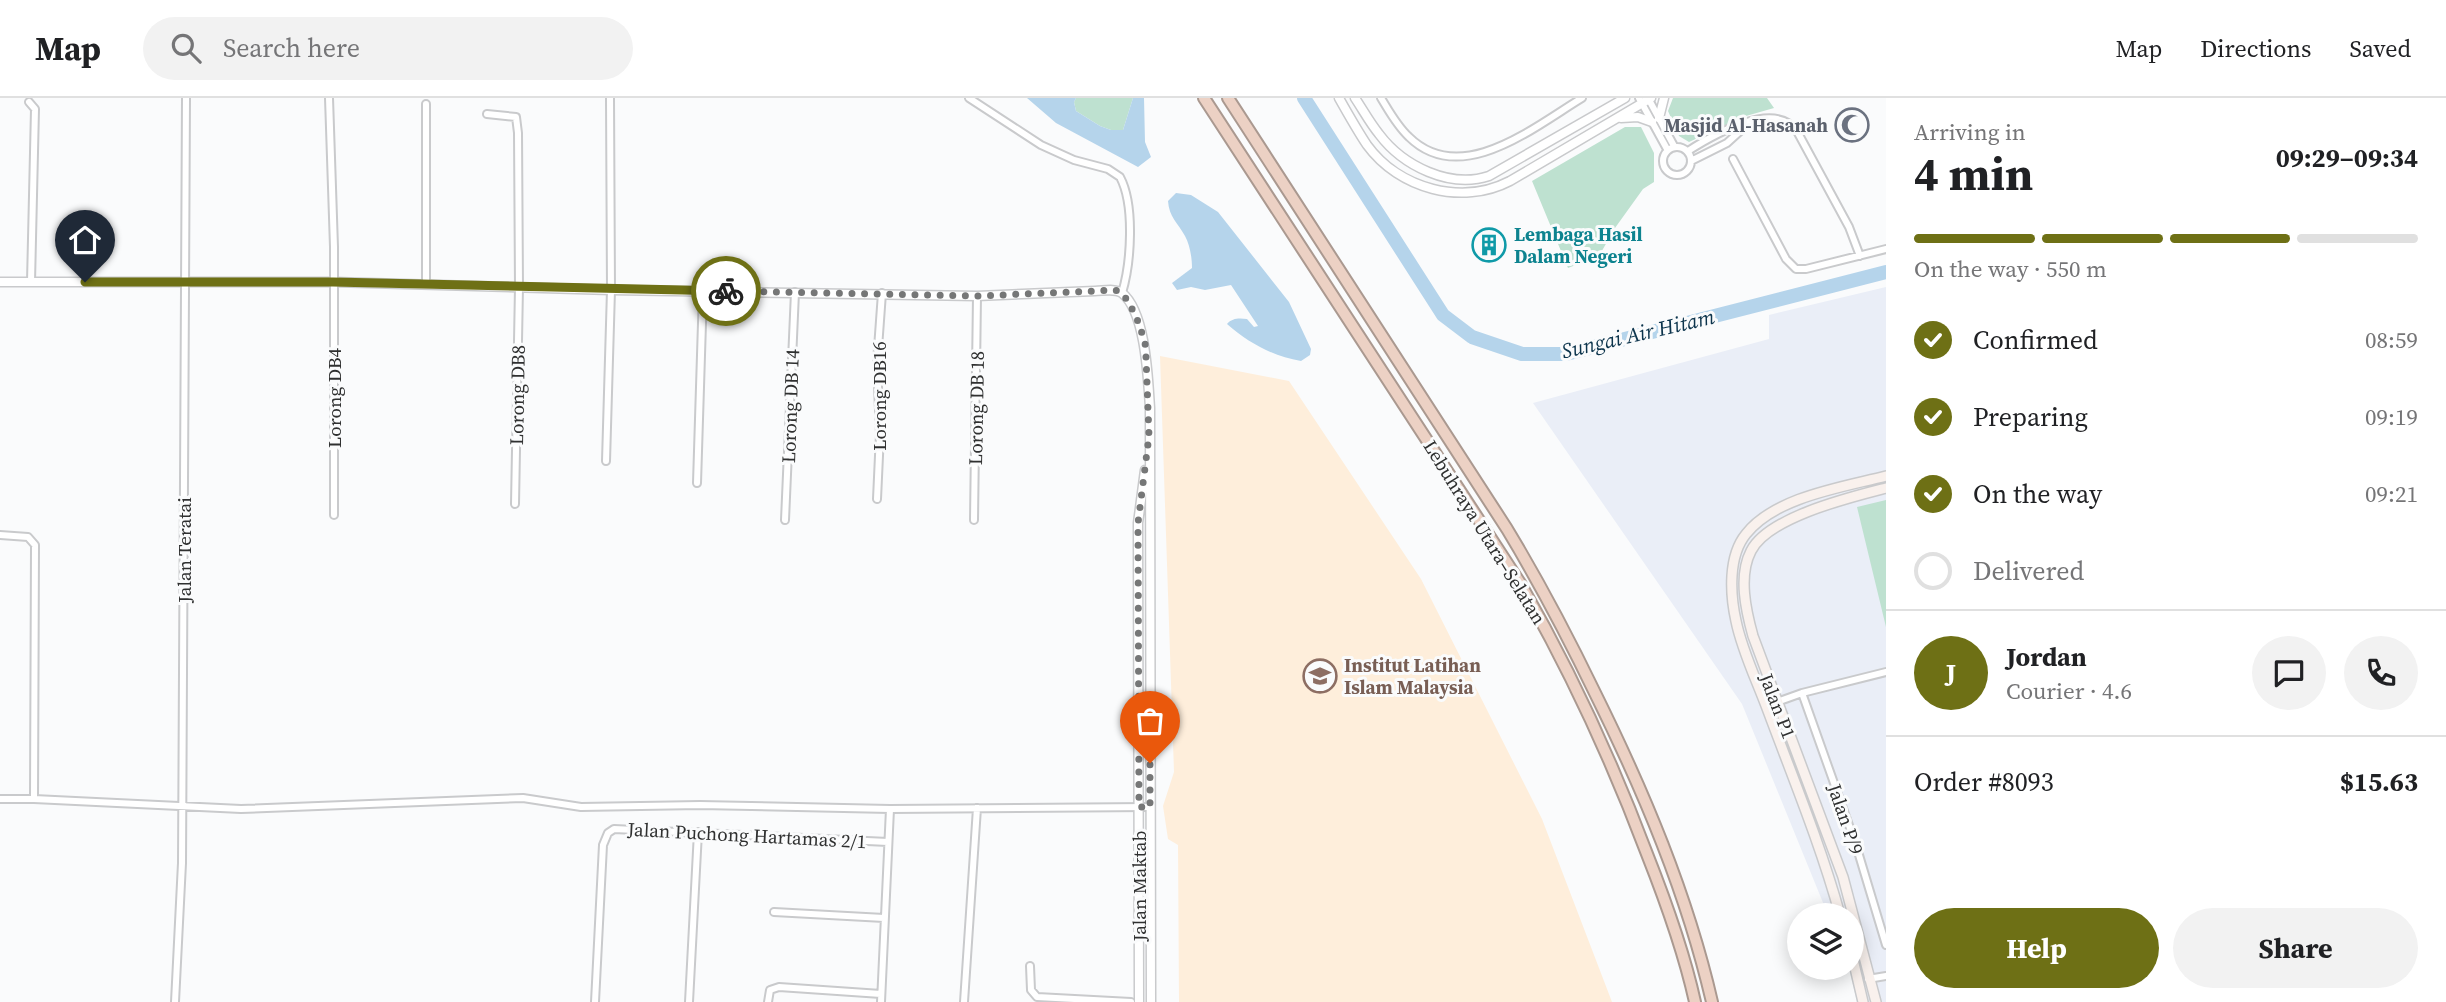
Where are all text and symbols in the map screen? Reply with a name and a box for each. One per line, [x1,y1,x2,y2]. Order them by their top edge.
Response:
search box [143,17,633,80]
text: Map [35,26,101,71]
icon: search [167,29,205,67]
text: Search here [223,30,360,66]
text: Map [2115,32,2162,65]
text: Directions [2200,32,2311,65]
text: Saved [2349,32,2411,65]
mosque icon: Masjid Al-Hasanah [1833,106,1871,144]
place label: Masjid Al-Hasanah [1664,112,1828,138]
text: Arriving in [1914,116,2026,148]
text: 09:29–09:34 [2276,140,2418,176]
text: 4 min [1914,142,2033,205]
pin [55,210,115,282]
icon: home [66,221,104,259]
place label: Lembaga Hasil Dalam Negeri [1514,221,1643,269]
building icon: Lembaga Hasil Dalam Negeri [1470,226,1508,264]
text: On the way · 550 m [1914,253,2107,285]
courier [691,256,761,326]
icon: bike [707,272,745,310]
water label: Sungai Air Hitam [1559,302,1717,365]
icon: check [1914,321,1952,359]
text: Confirmed [1973,322,2098,358]
text: 08:59 [2365,324,2418,356]
street label: Lorong DB16 [866,341,892,451]
street label: Lorong DB8 [503,345,531,445]
street label: Lorong DB4 [321,347,347,448]
street label: Lorong DB 14 [775,348,805,463]
street label: Lorong DB 18 [962,351,990,465]
icon: check [1914,398,1952,436]
text: Preparing [1973,399,2088,435]
text: 09:19 [2365,401,2418,433]
street label: Lebuhraya Utara–Selatan [1418,435,1552,629]
icon: check [1914,475,1952,513]
text: On the way [1973,476,2102,512]
text: 09:21 [2365,478,2418,510]
street label: Jalan Teratai [171,497,197,604]
text: Delivered [1973,553,2084,589]
button: chat [2252,636,2326,710]
button: phone [2344,636,2418,710]
text: Jordan [2006,639,2087,675]
place label: Institut Latihan Islam Malaysia [1344,652,1481,700]
text: J [1946,655,1956,691]
school or university icon: Institut Latihan Islam Malaysia [1301,657,1339,695]
street label: Jalan P1 [1753,669,1802,742]
text: Courier · 4.6 [2006,675,2132,707]
pin [1120,691,1180,763]
icon: bag [1131,702,1169,740]
text: Order #8093 [1914,764,2054,800]
text: $15.63 [2340,764,2418,800]
street label: Jalan P/9 [1821,779,1870,858]
street label: Jalan Puchong Hartamas 2/1 [626,816,867,854]
street label: Jalan Maktab [1126,831,1152,942]
map controls [1787,903,1864,980]
button: layers [1787,903,1864,980]
button: Help [1914,908,2159,988]
button: Share [2173,908,2418,988]

